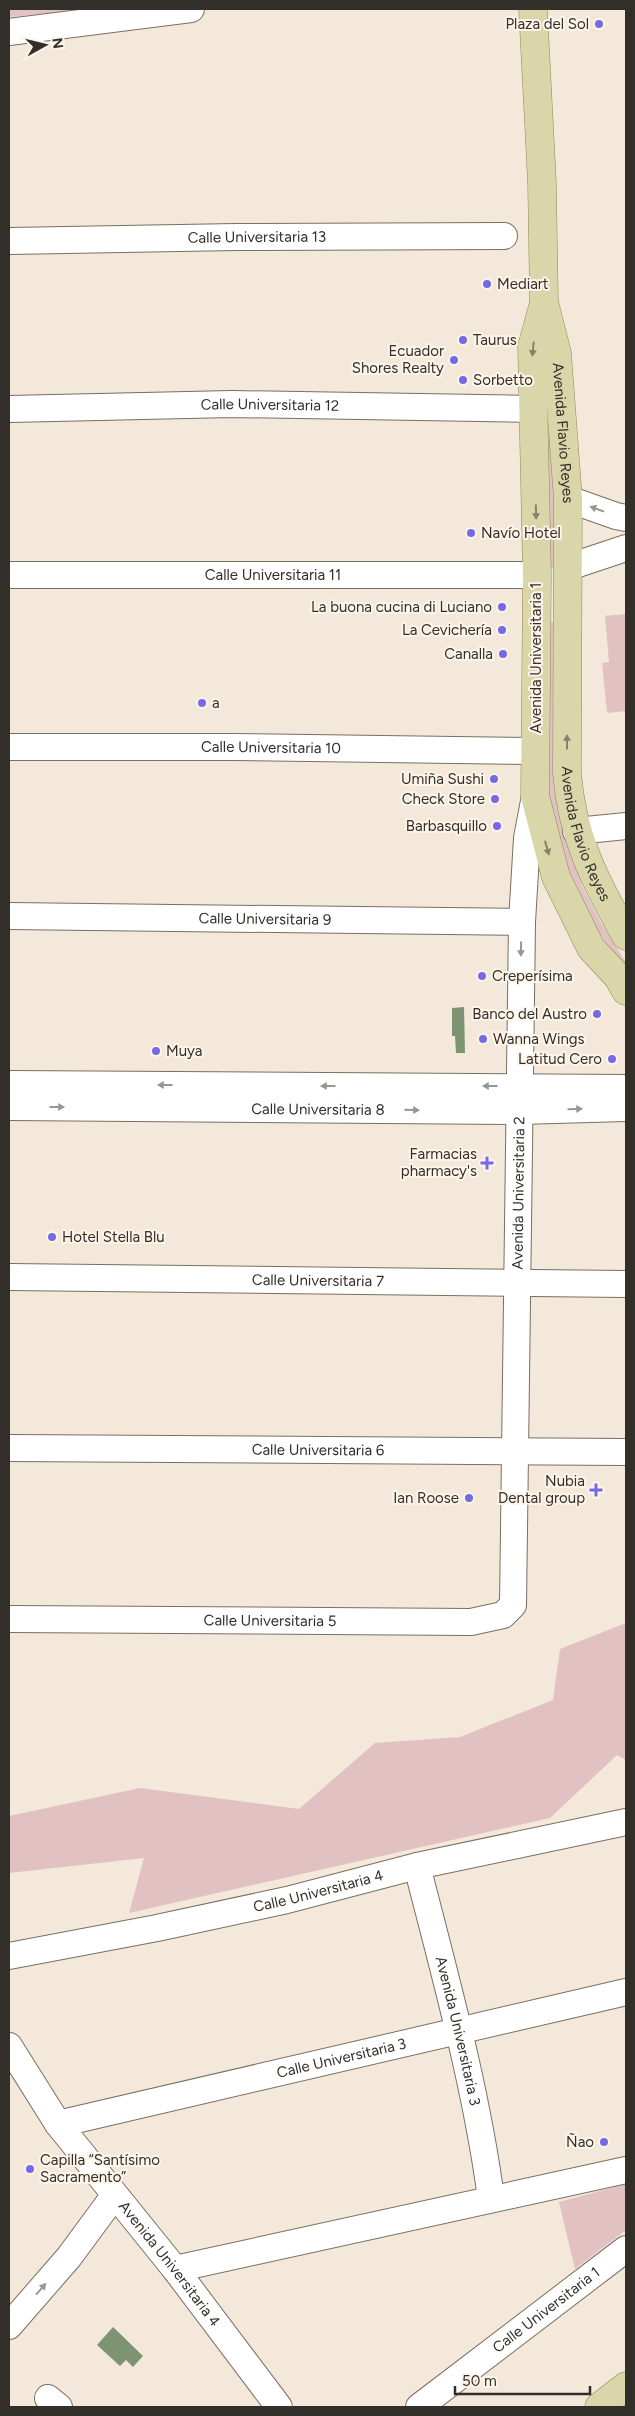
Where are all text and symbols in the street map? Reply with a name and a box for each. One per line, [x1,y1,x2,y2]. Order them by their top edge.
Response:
place label: Plaza del Sol [505,15,589,33]
marker: Plaza del Sol [593,18,605,30]
north arrow [20,20,70,70]
text: N [48,37,67,50]
street label: Calle Universitaria 13 [188,228,326,247]
place label: Mediart [497,275,549,293]
marker: Mediart [481,278,493,290]
place label: Taurus [473,331,517,349]
marker: Taurus [457,334,469,346]
place label: Ecuador Shores Realty [352,342,444,377]
one-way arrow [529,342,537,358]
marker: Ecuador Shores Realty [448,354,460,366]
street label: Avenida Flavio Reyes [549,362,577,503]
place label: Sorbetto [473,371,533,389]
marker: Sorbetto [457,374,469,386]
street label: Calle Universitaria 12 [200,395,339,415]
one-way arrow [532,504,540,520]
one-way arrow [589,505,604,513]
place label: Navío Hotel [481,524,561,542]
marker: Navío Hotel [465,527,477,539]
street label: Calle Universitaria 11 [205,566,341,584]
street label: Avenida Universitaria 1 [527,583,545,733]
place label: La buona cucina di Luciano [311,598,492,616]
marker: La buona cucina di Luciano [496,601,508,613]
place label: La Cevichería [402,621,492,639]
marker: La Cevichería [496,624,508,636]
place label: Canalla [444,645,493,663]
marker: Canalla [497,648,509,660]
place label: a [212,694,220,712]
marker: a [196,697,208,709]
one-way arrow [563,734,571,750]
street label: Calle Universitaria 10 [201,738,341,757]
street label: Avenida Flavio Reyes [558,766,614,904]
place label: Umiña Sushi [401,770,484,788]
marker: Umiña Sushi [488,773,500,785]
place label: Check Store [402,790,485,808]
marker: Check Store [489,793,501,805]
place label: Barbasquillo [406,817,487,835]
marker: Barbasquillo [491,820,503,832]
one-way arrow [544,840,552,855]
street label: Calle Universitaria 9 [199,909,331,929]
one-way arrow [517,941,525,957]
place label: Creperísima [492,967,573,985]
marker: Creperísima [476,970,488,982]
place label: Banco del Austro [472,1005,587,1023]
marker: Banco del Austro [591,1008,603,1020]
place label: Wanna Wings [493,1030,585,1048]
marker: Wanna Wings [477,1033,489,1045]
place label: Muya [166,1042,202,1060]
marker: Muya [150,1045,162,1057]
place label: Latitud Cero [518,1050,602,1068]
marker: Latitud Cero [606,1053,618,1065]
one-way arrow [157,1081,173,1089]
one-way arrow [319,1082,335,1090]
one-way arrow [482,1082,498,1090]
street label: Calle Universitaria 8 [251,1100,385,1119]
one-way arrow [50,1103,66,1111]
one-way arrow [567,1105,583,1113]
one-way arrow [405,1106,421,1114]
street label: Avenida Universitaria 2 [508,1116,528,1270]
place label: Farmacias pharmacy's [401,1145,477,1180]
marker: Farmacias pharmacy's [481,1157,493,1169]
place label: Hotel Stella Blu [62,1228,165,1246]
marker: Hotel Stella Blu [46,1231,58,1243]
street label: Calle Universitaria 7 [252,1271,384,1290]
street label: Calle Universitaria 6 [252,1441,385,1459]
place label: Nubia Dental group [498,1472,585,1507]
marker: Nubia Dental group [589,1483,603,1497]
place label: Ian Roose [393,1489,459,1507]
marker: Ian Roose [463,1492,475,1504]
street label: Calle Universitaria 5 [204,1611,336,1630]
street label: Calle Universitaria 4 [252,1866,385,1916]
street label: Avenida Universitaria 3 [432,1954,484,2107]
street label: Calle Universitaria 3 [275,2034,408,2082]
place label: Ñao [566,2133,594,2151]
marker: Ñao [598,2136,610,2148]
place label: Capilla “Santísimo Sacramento” [40,2151,160,2186]
marker: Capilla “Santísimo Sacramento” [24,2163,36,2175]
street label: Avenida Universitaria 4 [115,2198,224,2330]
street label: Calle Universitaria 1 [489,2263,603,2357]
one-way arrow [35,2283,46,2296]
scale bar [455,2364,590,2396]
text: 50 m [462,2372,497,2390]

